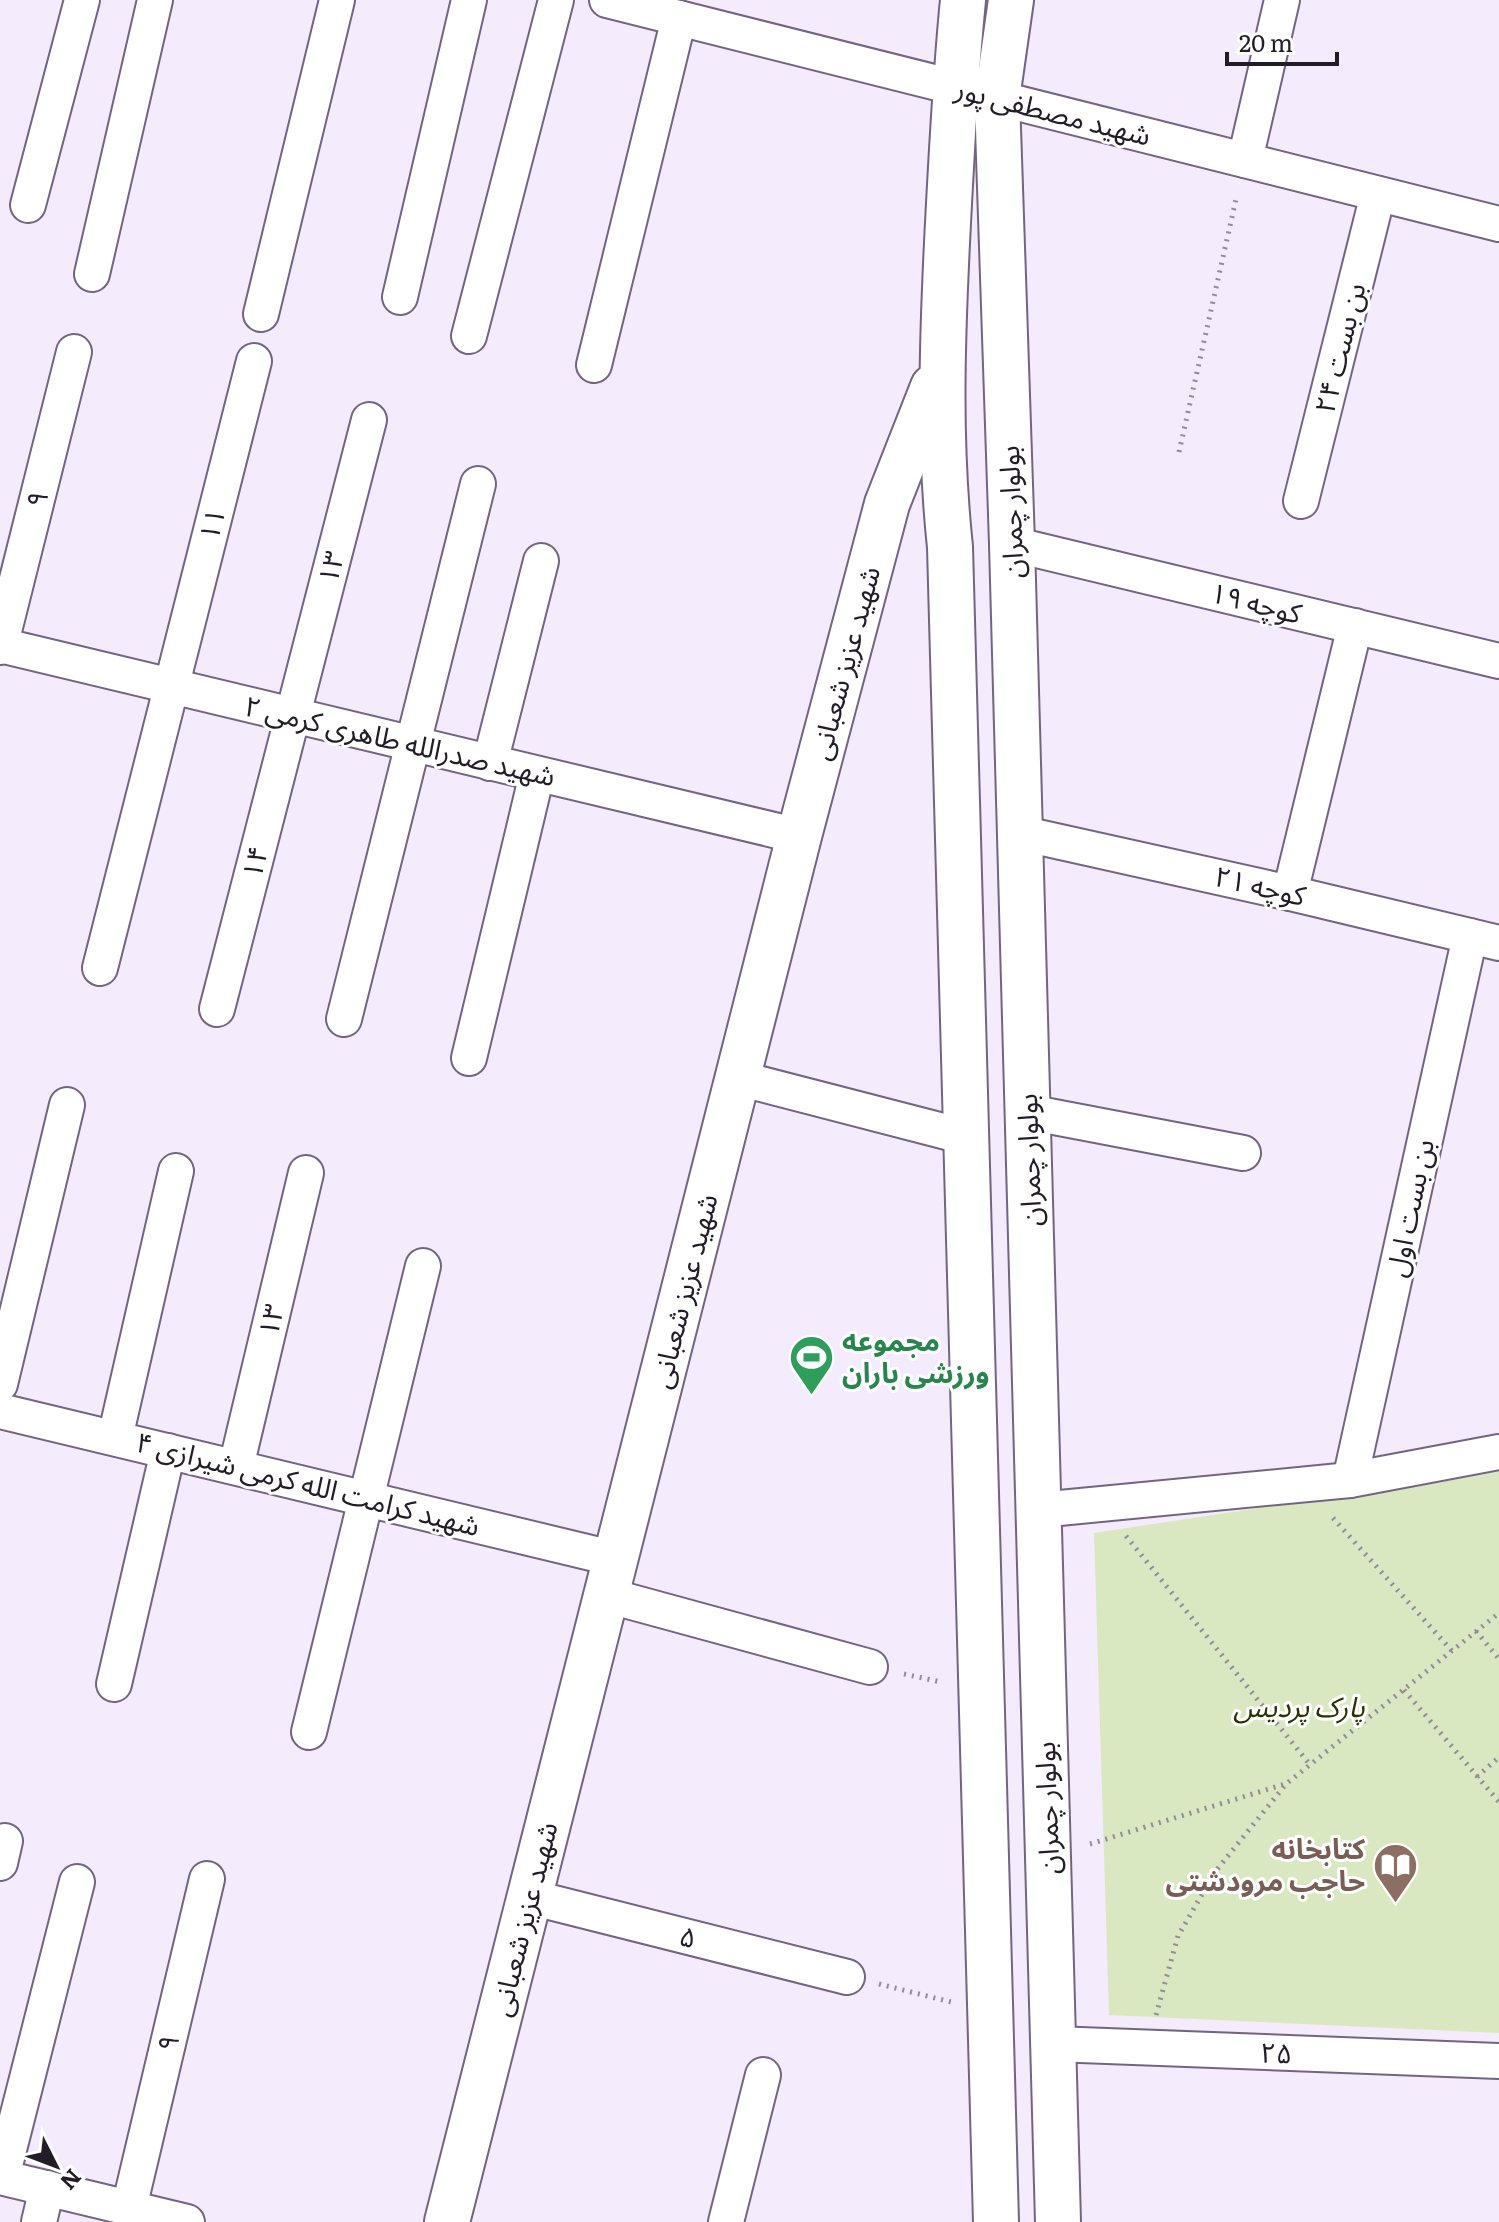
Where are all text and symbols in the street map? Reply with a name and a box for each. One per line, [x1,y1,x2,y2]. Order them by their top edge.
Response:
scale bar [1227,16,1337,66]
text: 20 m [1239,24,1293,59]
street label: شهید مصطفی پور [950,65,1156,155]
street label: بن بست ۲۴ [1302,278,1375,417]
street label: بولوار چمران [986,445,1032,579]
street label: ۹ [13,486,57,511]
street label: ۱۱ [186,503,234,544]
street label: ۱۳ [305,546,353,587]
street label: شهید عزیز شعبانی [797,561,889,764]
street label: کوچه ۱۹ [1207,569,1307,633]
street label: شهید صدرالله طاهری کرمی ۲ [241,683,560,795]
street label: ۱۴ [229,841,277,882]
street label: کوچه ۲۱ [1211,853,1311,915]
street label: بولوار چمران [1004,1093,1050,1227]
street label: بن بست اول [1373,1135,1443,1280]
street label: شهید عزیز شعبانی [638,1189,726,1392]
street label: ۱۳ [245,1299,293,1340]
place label: مجموعه ورزشی باران [842,1318,990,1392]
sports icon: مجموعه ورزشی باران [787,1333,835,1396]
street label: شهید کرامت الله کرمی شیرازی ۴ [132,1419,485,1545]
park label: پارک پردیس [1233,1684,1365,1726]
street label: بولوار چمران [1022,1741,1068,1875]
street label: شهید عزیز شعبانی [478,1817,566,2020]
place label: کتابخانه حاجب مرودشتی [1166,1826,1365,1900]
library icon: کتابخانه حاجب مرودشتی [1372,1841,1420,1904]
street label: ۵ [676,1913,701,1957]
street label: ۲۵ [1259,2029,1293,2073]
street label: ۹ [144,2030,188,2055]
north arrow [16,2126,96,2206]
text: N [54,2162,90,2198]

